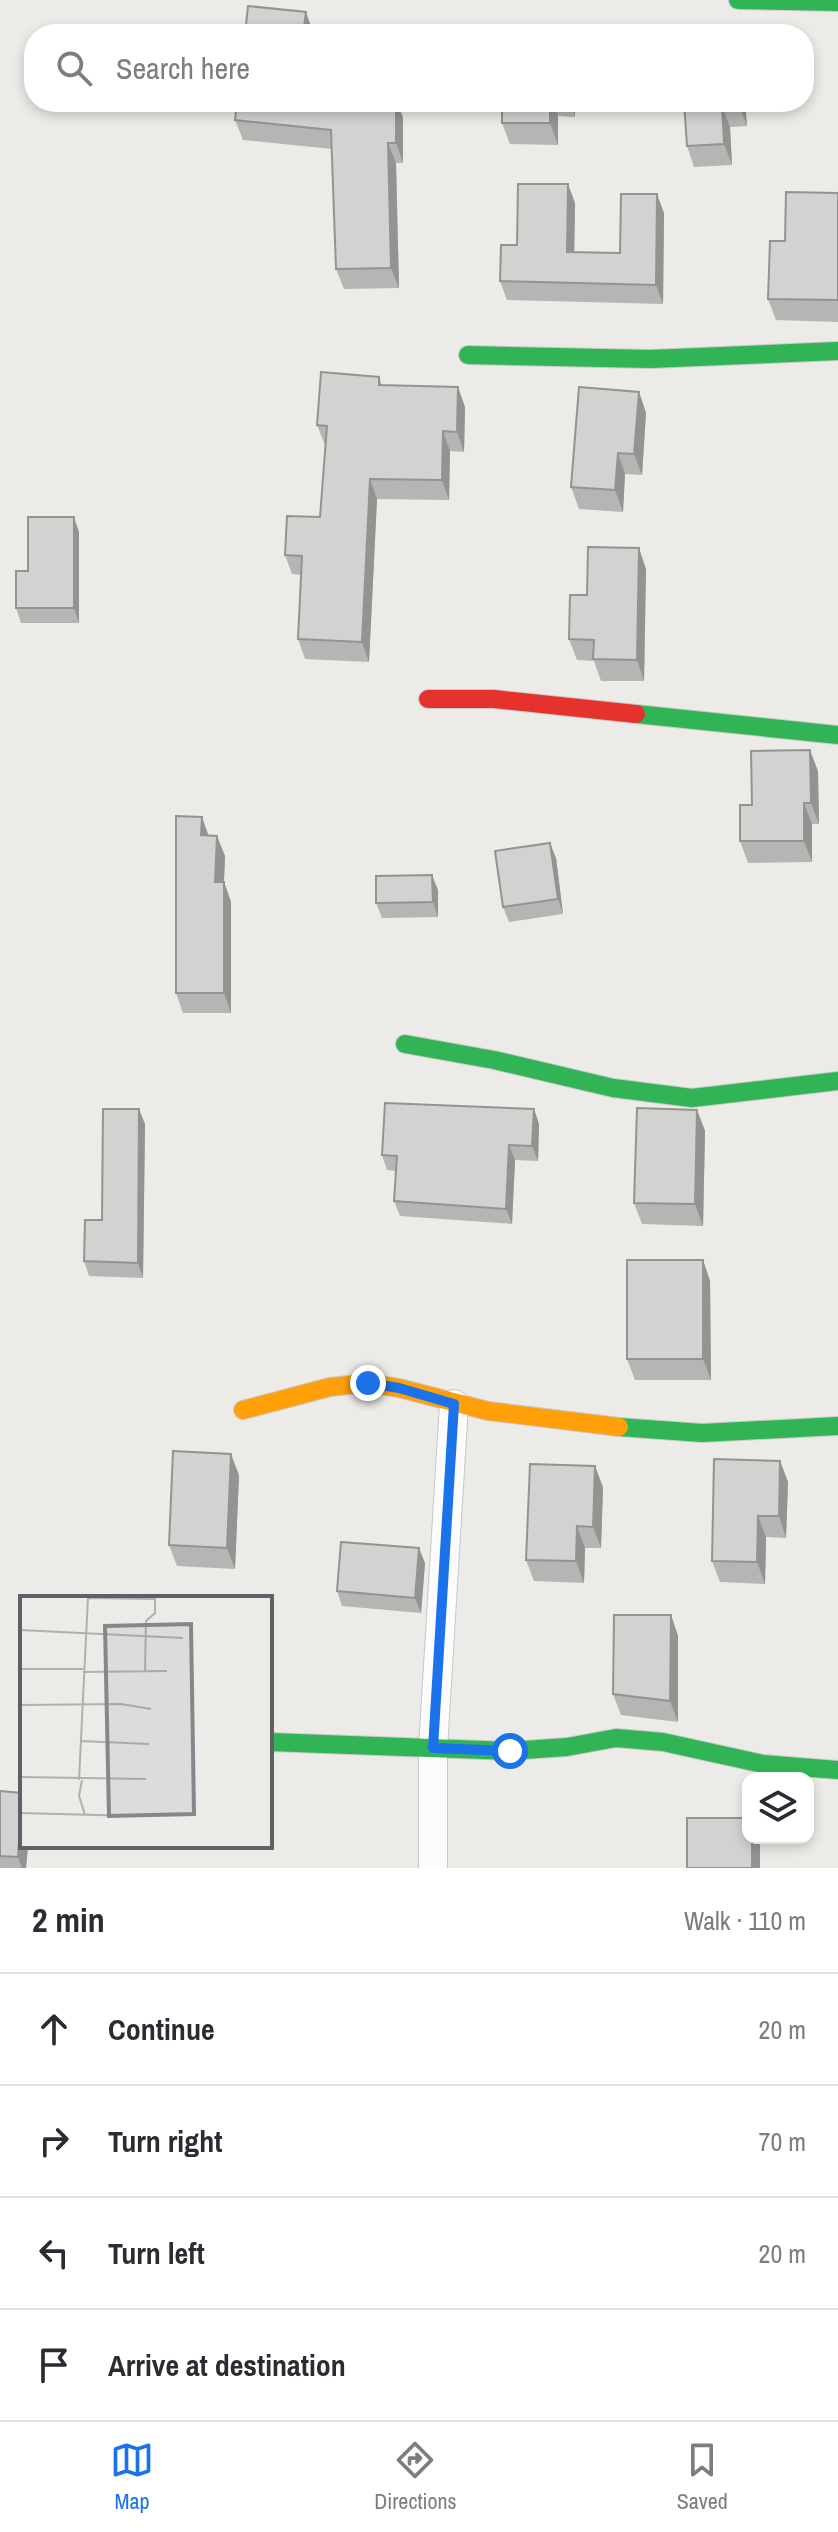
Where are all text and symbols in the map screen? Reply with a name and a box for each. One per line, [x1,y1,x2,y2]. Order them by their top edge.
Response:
search box [24,24,814,112]
icon: search [52,46,96,90]
text: Search here [116,48,250,88]
route end [350,1365,386,1401]
inset map [20,1596,272,1848]
route start [492,1733,528,1769]
map controls [742,1772,814,1844]
button: layers [742,1772,814,1844]
text: 2 min [32,1897,105,1943]
text: Walk · 110 m [684,1903,806,1938]
icon: ahead [32,2007,76,2051]
text: Continue [108,2009,215,2049]
text: 20 m [759,2012,806,2047]
icon: right [32,2119,76,2163]
text: Turn right [108,2121,222,2161]
text: 70 m [759,2124,806,2159]
icon: left [32,2231,76,2275]
text: Turn left [108,2233,205,2273]
text: 20 m [759,2236,806,2271]
icon: arrive [32,2343,76,2387]
text: Arrive at destination [108,2345,346,2385]
tab: Map [110,2438,154,2516]
tab: Directions [374,2438,457,2516]
tab: Saved [677,2438,728,2516]

